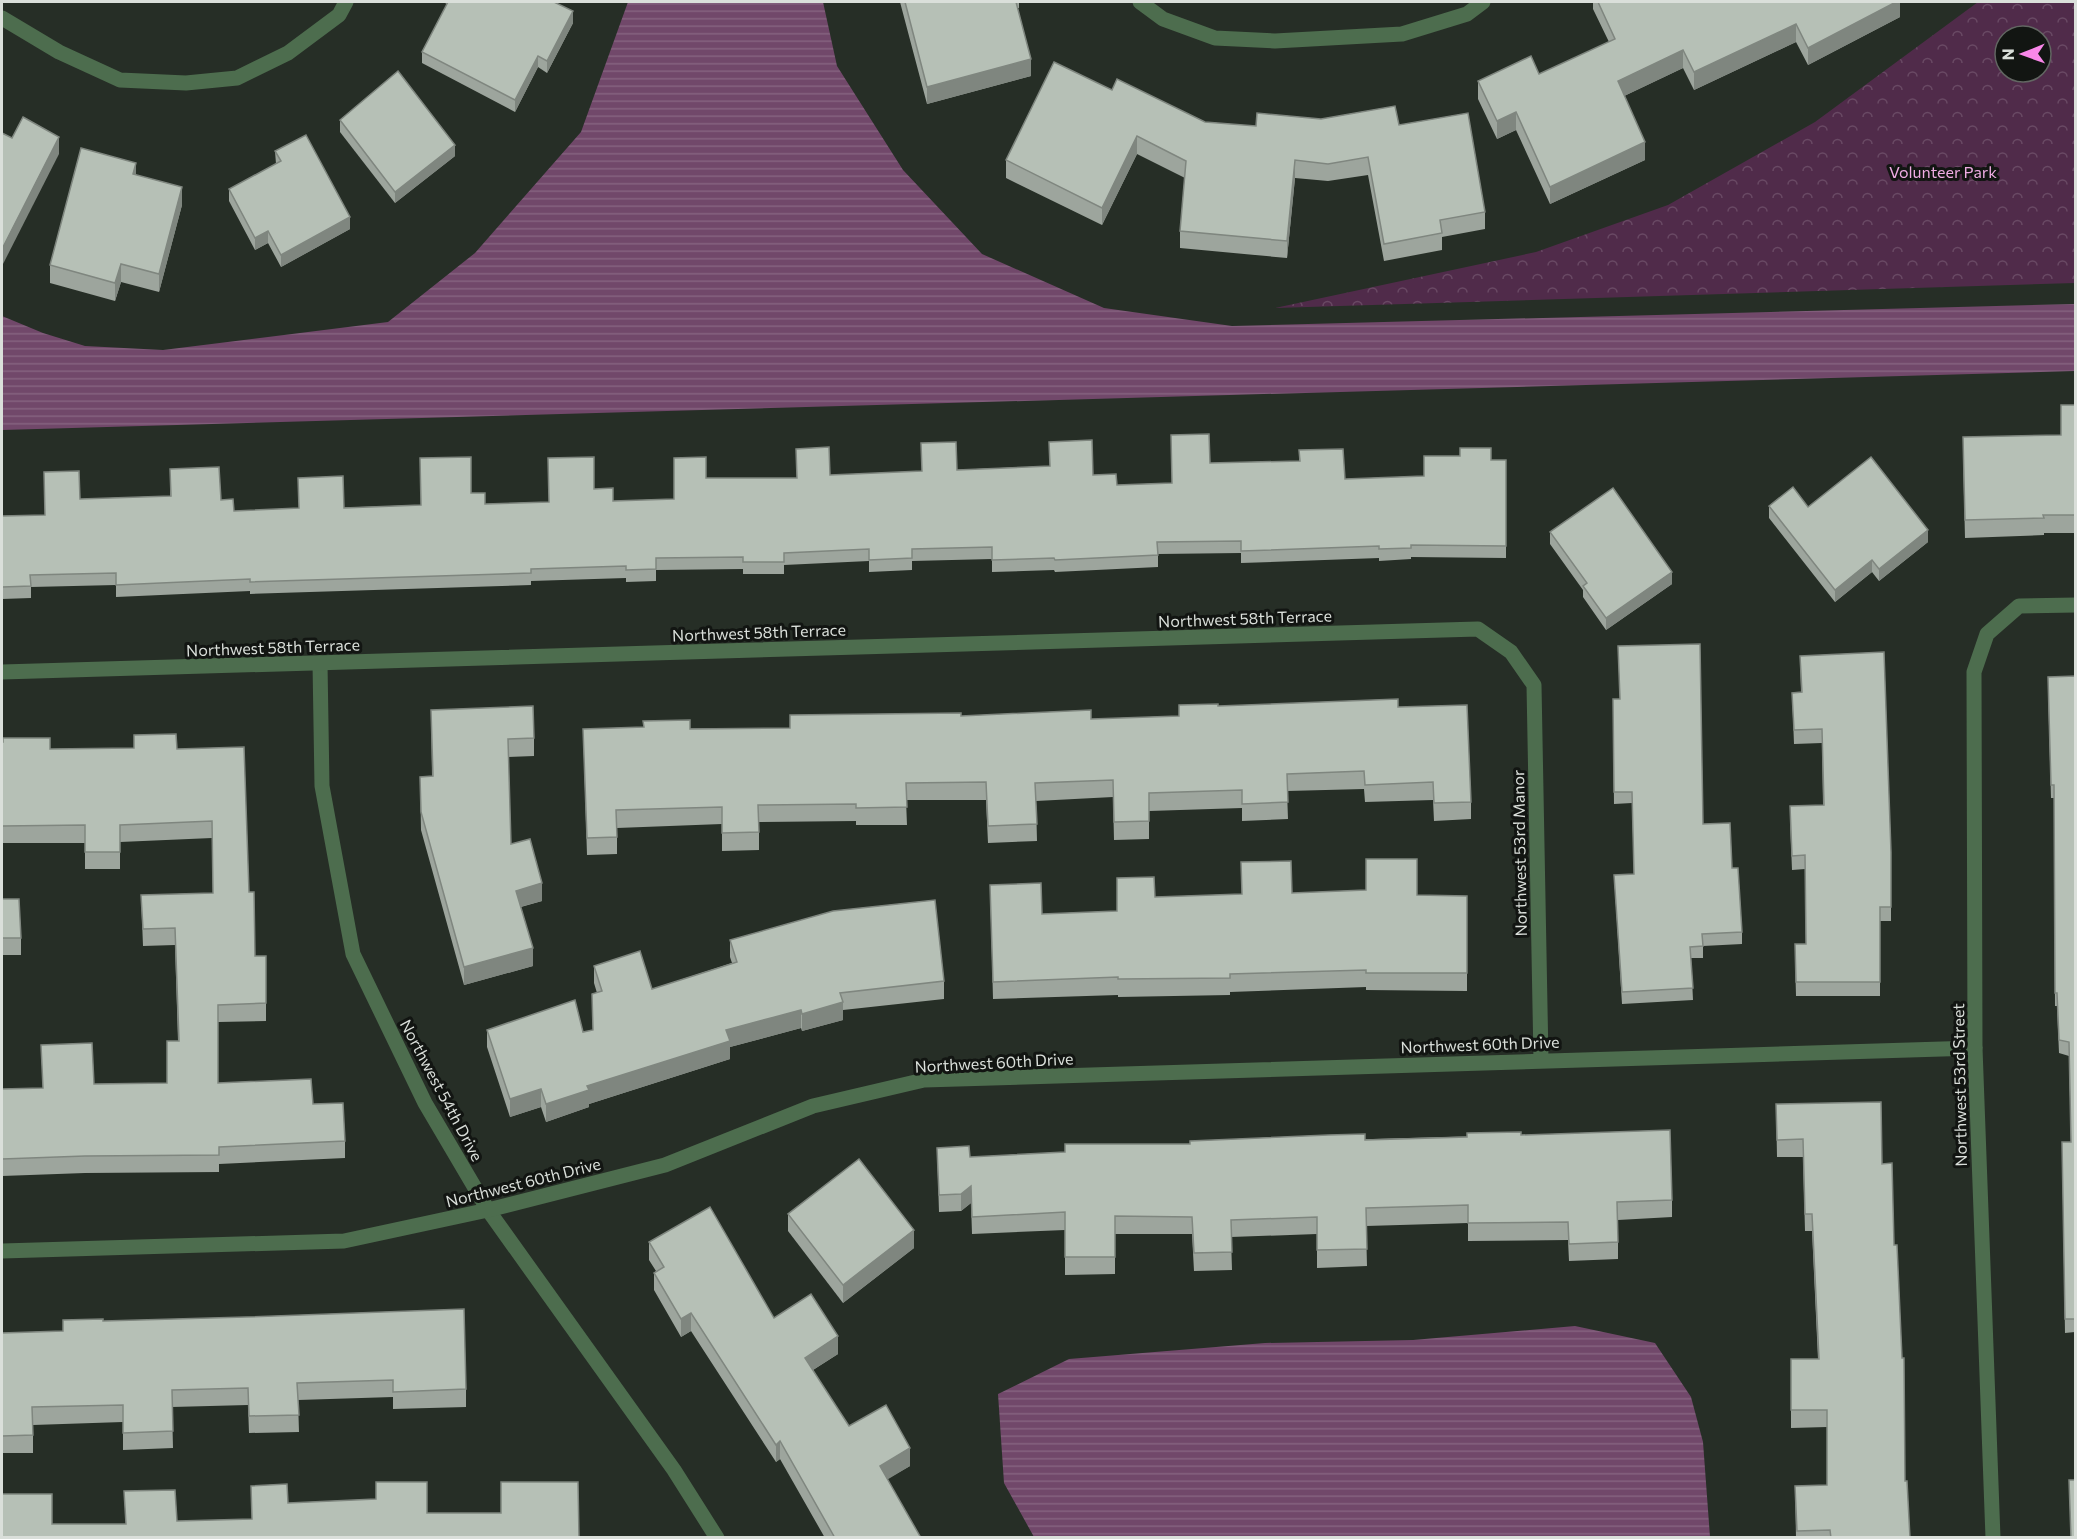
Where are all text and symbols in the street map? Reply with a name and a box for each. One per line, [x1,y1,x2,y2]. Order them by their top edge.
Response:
north arrow [1993,24,2053,84]
text: N [1998,48,2017,60]
park label: Volunteer Park [1889,162,1997,181]
street label: Northwest 58th Terrace [1158,605,1332,631]
street label: Northwest 58th Terrace [672,619,846,645]
street label: Northwest 58th Terrace [186,634,360,660]
street label: Northwest 53rd Manor [1508,769,1530,937]
street label: Northwest 53rd Street [1948,1003,1970,1167]
street label: Northwest 54th Drive [397,1016,487,1164]
street label: Northwest 60th Drive [1400,1032,1560,1056]
street label: Northwest 60th Drive [914,1048,1074,1076]
street label: Northwest 60th Drive [444,1154,602,1210]

